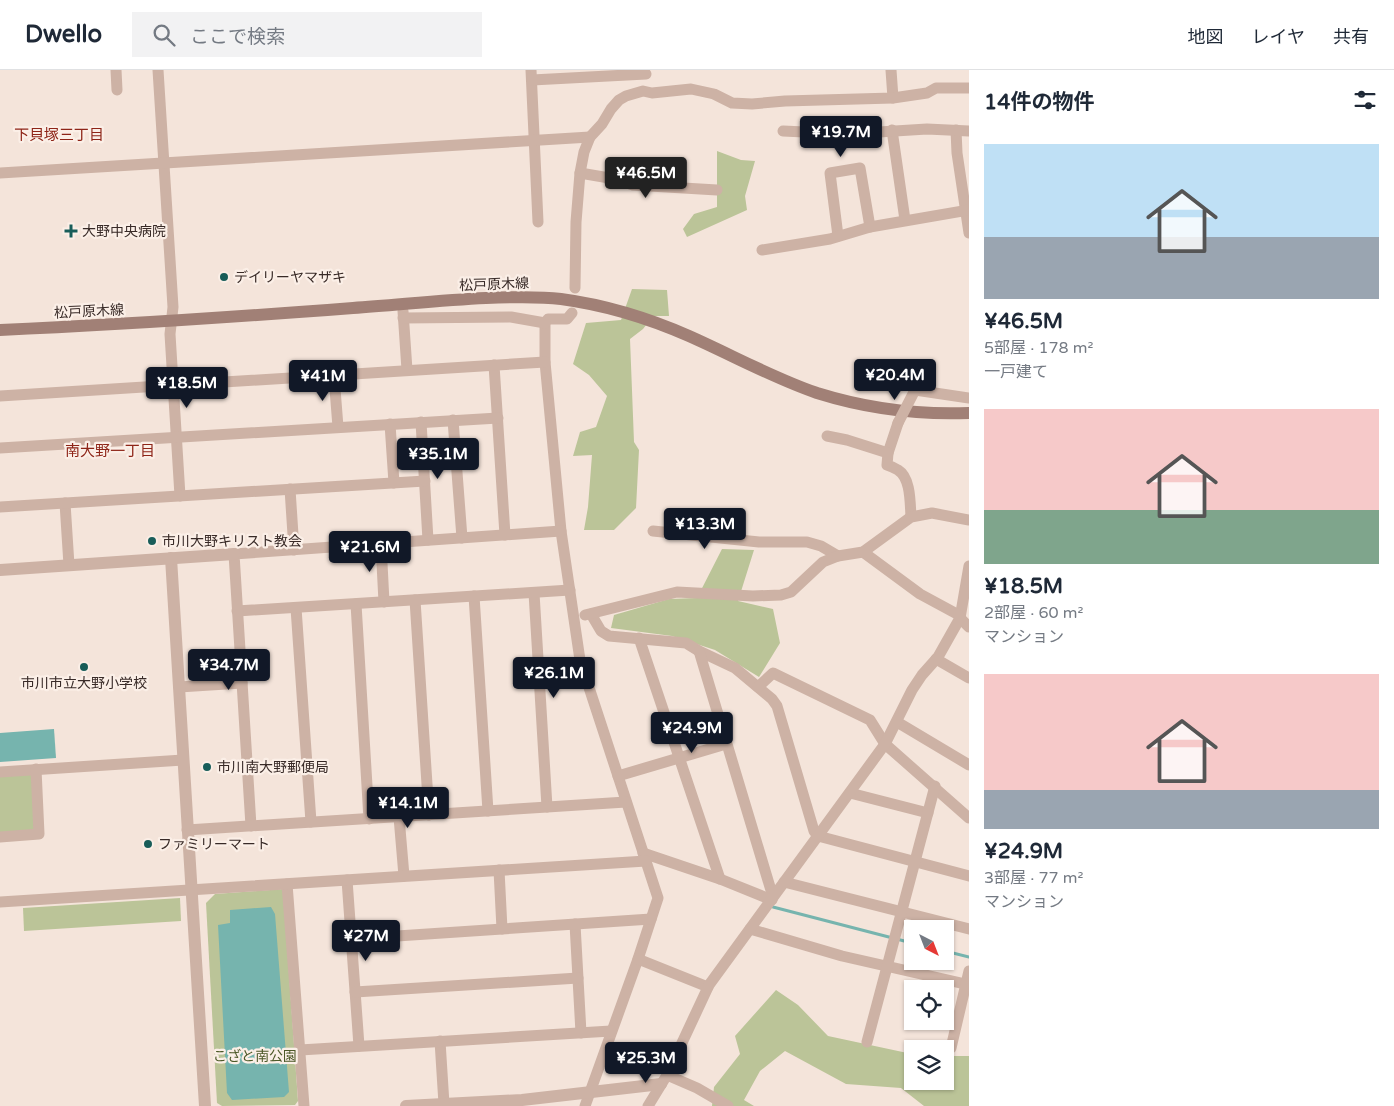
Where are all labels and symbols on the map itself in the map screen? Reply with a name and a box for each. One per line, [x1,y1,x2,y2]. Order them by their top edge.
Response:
pin: ¥19.7M [800,116,882,158]
district label: 下貝塚三丁目 [14,126,104,144]
pin: ¥46.5M [605,156,687,199]
place label: 大野中央病院 [82,223,166,240]
marker: 大野中央病院 [64,224,78,238]
place label: デイリーヤマザキ [234,269,346,286]
marker: デイリーヤマザキ [218,271,230,283]
street label: 松戸原木線 [459,275,529,294]
street label: 松戸原木線 [54,301,124,322]
pin: ¥20.4M [854,358,936,401]
pin: ¥41M [293,360,353,402]
pin: ¥18.5M [146,366,228,409]
pin: ¥35.1M [397,438,479,480]
district label: 南大野一丁目 [65,442,155,460]
pin: ¥13.3M [664,508,746,550]
pin: ¥21.6M [329,530,411,573]
place label: 市川大野キリスト教会 [162,533,302,550]
marker: 市川大野キリスト教会 [146,535,158,547]
pin: ¥34.7M [188,648,270,691]
pin: ¥26.1M [513,656,595,699]
marker: 市川市立大野小学校 [78,661,90,673]
place label: 市川市立大野小学校 [21,675,147,692]
pin: ¥24.9M [651,712,733,754]
place label: 市川南大野郵便局 [217,759,329,776]
marker: 市川南大野郵便局 [201,761,213,773]
pin: ¥14.1M [367,786,449,829]
place label: ファミリーマート [158,836,270,853]
marker: ファミリーマート [142,838,154,850]
pin: ¥27M [336,920,396,962]
north arrow [904,920,954,970]
pin: ¥25.3M [605,1042,687,1084]
park label: こざと南公園 [213,1048,297,1065]

